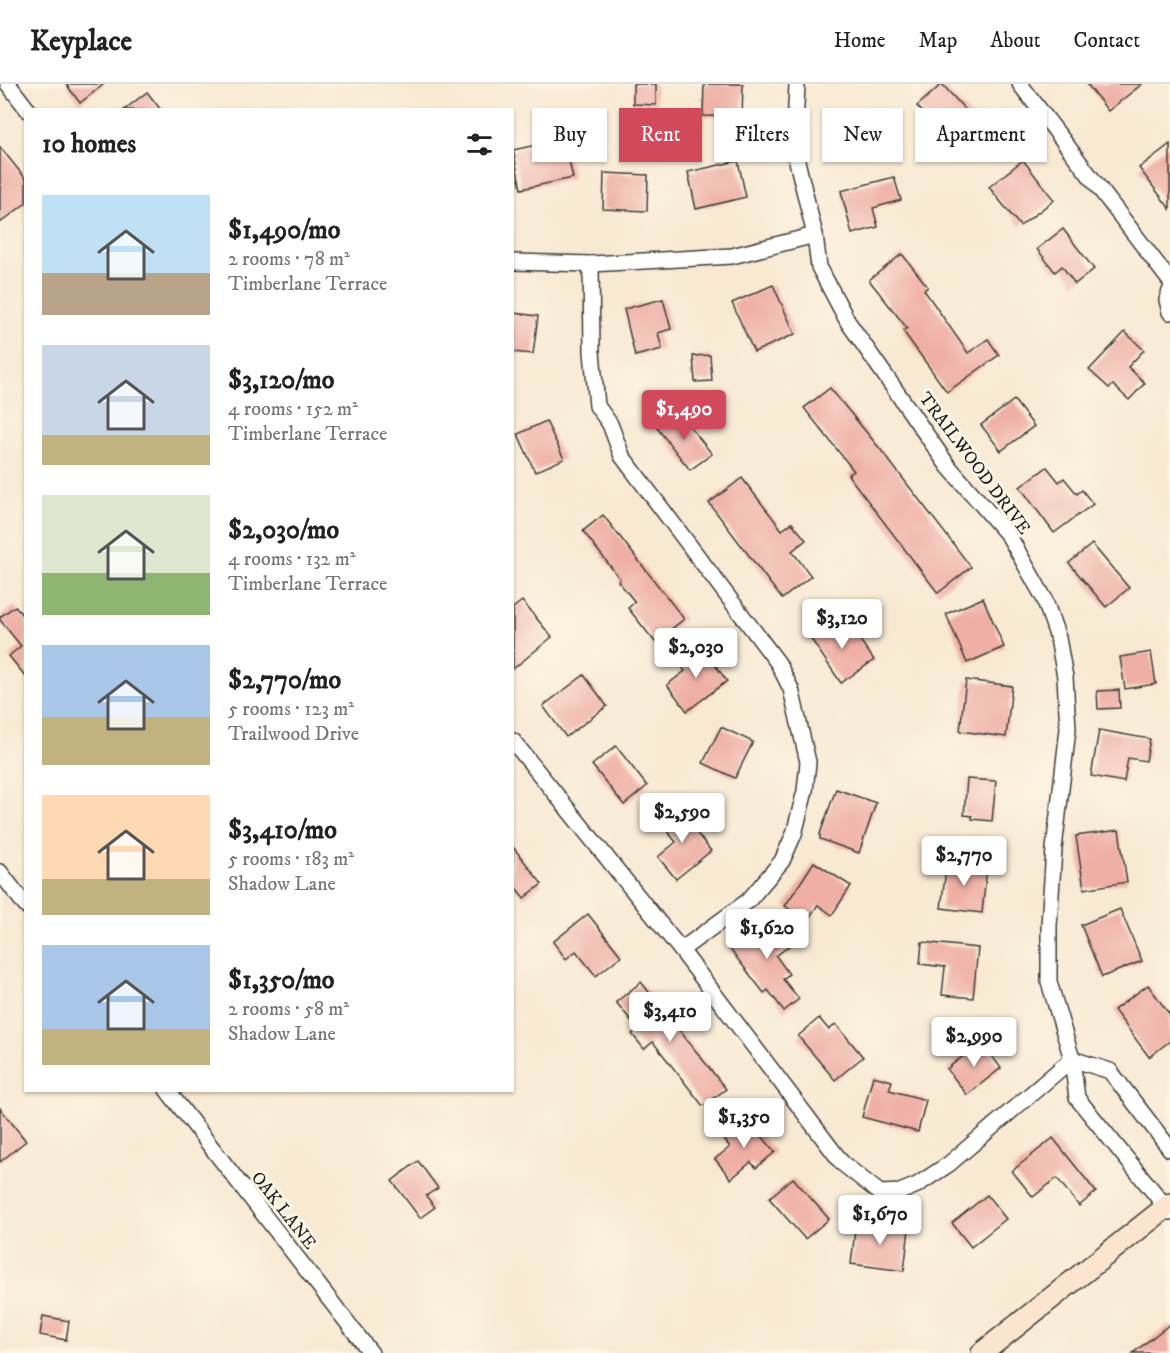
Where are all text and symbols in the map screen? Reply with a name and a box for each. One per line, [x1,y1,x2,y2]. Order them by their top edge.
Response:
text: Keyplace [30,24,132,59]
text: Home [834,28,886,54]
text: Map [919,28,957,54]
text: About [990,28,1041,54]
text: Contact [1074,28,1140,54]
chip: Buy [532,108,607,162]
chip: Rent [619,108,702,162]
chip: Filters [714,108,810,162]
chip: New [822,108,903,162]
chip: Apartment [915,108,1047,162]
text: 10 homes [42,128,136,161]
icon: filters [463,128,496,161]
text: $1,490/mo [228,214,340,247]
icon: home [90,219,162,291]
text: 2 rooms · 78 m² [228,247,350,272]
text: Timberlane Terrace [228,272,387,297]
text: $3,120/mo [228,364,334,397]
icon: home [90,369,162,441]
street label: TRAILWOOD DRIVE [914,388,1035,539]
pin: $1,490 [635,390,733,441]
text: 4 rooms · 152 m² [228,397,358,422]
text: $1,490 [656,397,712,422]
text: Timberlane Terrace [228,422,387,447]
text: $2,030/mo [228,514,339,547]
icon: home [90,519,162,591]
text: 4 rooms · 132 m² [228,547,356,572]
text: Timberlane Terrace [228,572,387,597]
pin: $3,120 [793,599,891,650]
text: $3,120 [816,606,868,631]
pin: $2,030 [647,628,745,679]
text: $2,030 [668,635,724,660]
text: $2,770/mo [228,664,341,697]
icon: home [90,669,162,741]
text: 5 rooms · 123 m² [228,697,354,722]
text: Trailwood Drive [228,722,359,747]
pin: $2,590 [633,793,731,844]
text: $2,590 [654,800,710,825]
text: $3,410/mo [228,814,337,847]
icon: home [90,819,162,891]
pin: $2,770 [915,836,1013,887]
text: $2,770 [936,843,992,868]
text: 5 rooms · 183 m² [228,847,354,872]
text: Shadow Lane [228,872,336,897]
pin: $1,620 [718,909,816,960]
text: $1,620 [740,916,794,941]
text: $1,350/mo [228,964,335,997]
icon: home [90,969,162,1041]
pin: $3,410 [621,992,719,1043]
text: 2 rooms · 58 m² [228,997,349,1022]
text: $3,410 [643,999,697,1024]
pin: $2,990 [925,1017,1023,1068]
text: Shadow Lane [228,1022,336,1047]
text: $2,990 [945,1024,1003,1049]
pin: $1,350 [695,1098,793,1149]
text: $1,350 [718,1105,770,1130]
street label: OAK LANE [246,1167,321,1254]
pin: $1,670 [831,1195,929,1246]
text: $1,670 [852,1202,908,1227]

